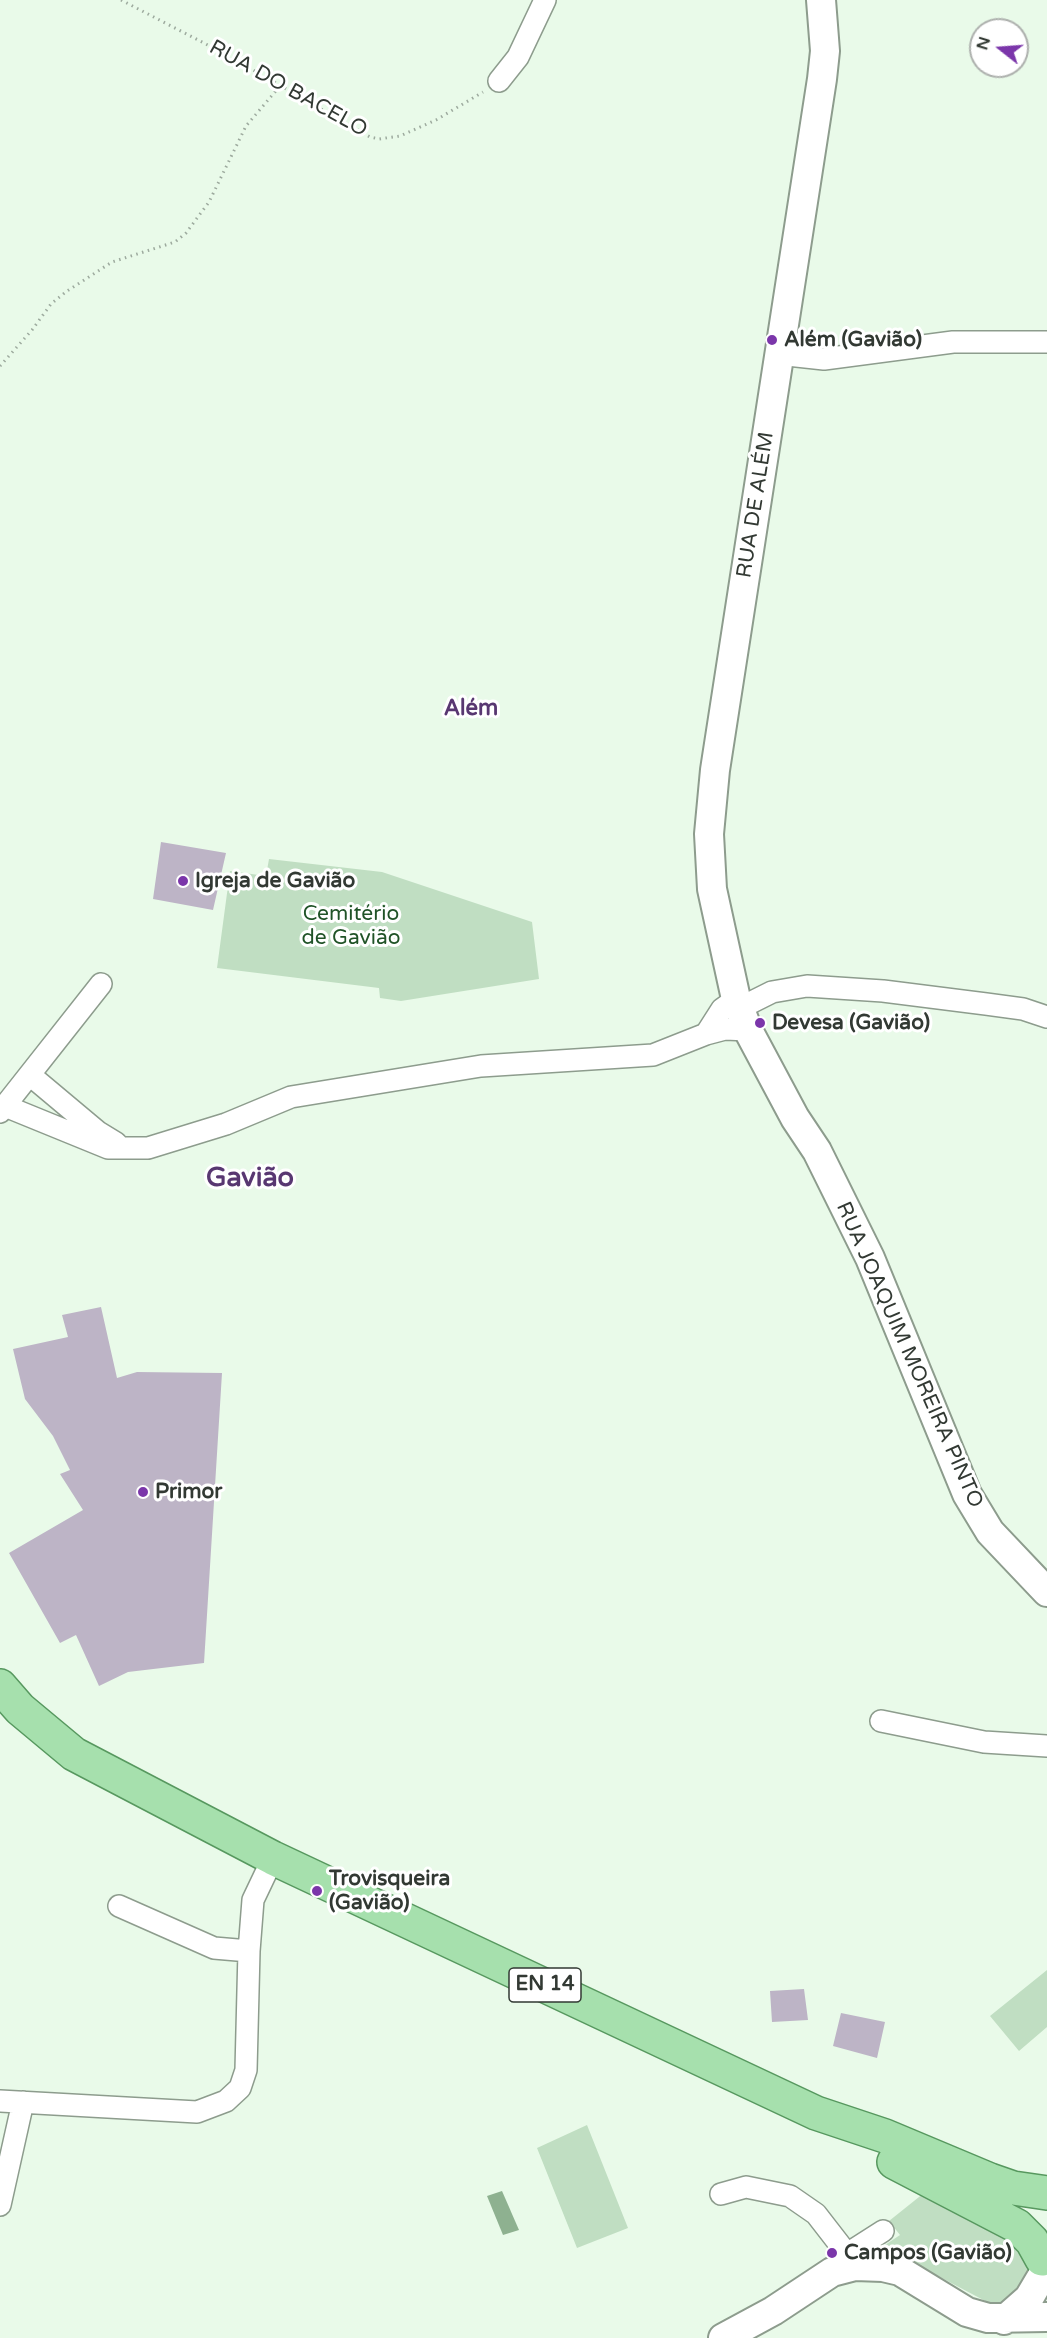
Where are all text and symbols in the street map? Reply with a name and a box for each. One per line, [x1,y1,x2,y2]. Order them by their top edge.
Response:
north arrow [969,18,1029,78]
text: N [972,34,995,52]
street label: RUA DO BACELO [205,35,371,143]
place label: Além (Gavião) [784,327,922,353]
marker: Além (Gavião) [765,333,779,347]
street label: RUA DE ALÉM [732,430,780,580]
district label: Além [444,696,498,722]
place label: Igreja de Gavião [195,868,355,894]
marker: Igreja de Gavião [176,874,190,888]
park label: Cemitério de Gavião [301,901,401,951]
place label: Devesa (Gavião) [772,1010,930,1036]
marker: Devesa (Gavião) [753,1016,767,1030]
district label: Gavião [206,1163,294,1195]
street label: RUA JOAQUIM MOREIRA PINTO [830,1198,988,1512]
place label: Primor [155,1479,222,1505]
marker: Primor [136,1485,150,1499]
place label: Trovisqueira (Gavião) [329,1866,450,1916]
marker: Trovisqueira (Gavião) [310,1884,324,1898]
road number: EN 14 [509,1968,581,2002]
place label: Campos (Gavião) [844,2240,1012,2266]
marker: Campos (Gavião) [825,2246,839,2260]

